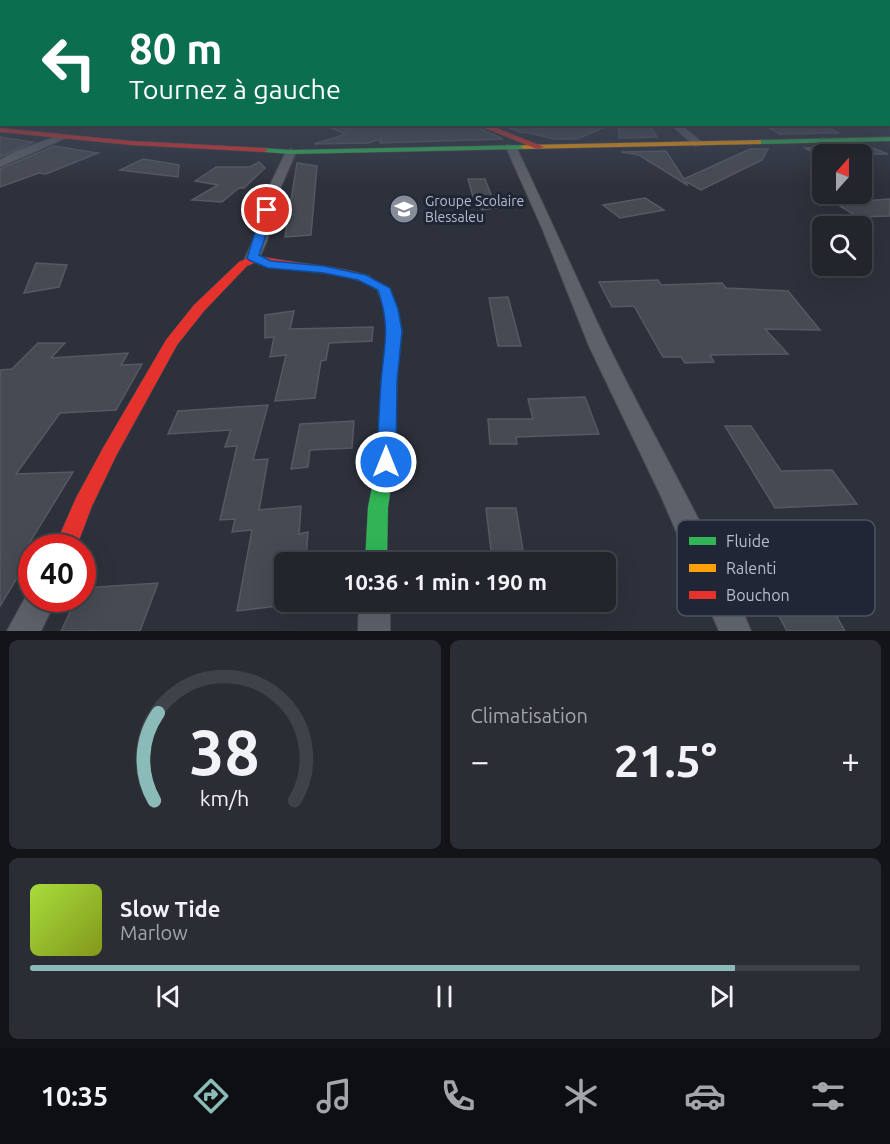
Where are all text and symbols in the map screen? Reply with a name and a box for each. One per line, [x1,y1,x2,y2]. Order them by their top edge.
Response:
icon: left [30,24,108,102]
text: 80 m [129,25,223,72]
text: Tournez à gauche [129,74,341,104]
north arrow [812,144,872,204]
map controls [812,144,872,276]
pin [241,184,292,235]
icon: arrive [250,193,283,226]
school or university icon: Groupe Scolaire Blessaleu [388,193,420,225]
place label: Groupe Scolaire Blessaleu [425,193,524,225]
button: search [812,216,872,276]
position arrow [354,430,418,494]
legend [677,520,875,616]
text: Fluide [726,532,770,550]
speed limit sign: 40 [18,534,96,612]
text: Ralenti [726,559,777,577]
text: 10:36 · 1 min · 190 m [343,569,547,594]
text: Bouchon [726,586,790,604]
text: Climatisation [471,704,588,727]
text: 38 [190,717,260,787]
text: 21.5° [614,735,717,786]
text: − [471,742,489,779]
text: + [841,742,860,779]
text: km/h [200,787,249,811]
text: Slow Tide [120,896,220,921]
text: Marlow [120,921,188,944]
icon: previous [152,980,185,1013]
icon: pause [428,980,461,1013]
icon: next [705,980,738,1013]
icon: directions [190,1075,232,1117]
icon: music [313,1075,355,1117]
icon: phone [437,1075,479,1117]
icon: climate [560,1075,602,1117]
icon: car [684,1075,726,1117]
icon: filters [807,1075,849,1117]
text: 10:35 [41,1081,108,1111]

